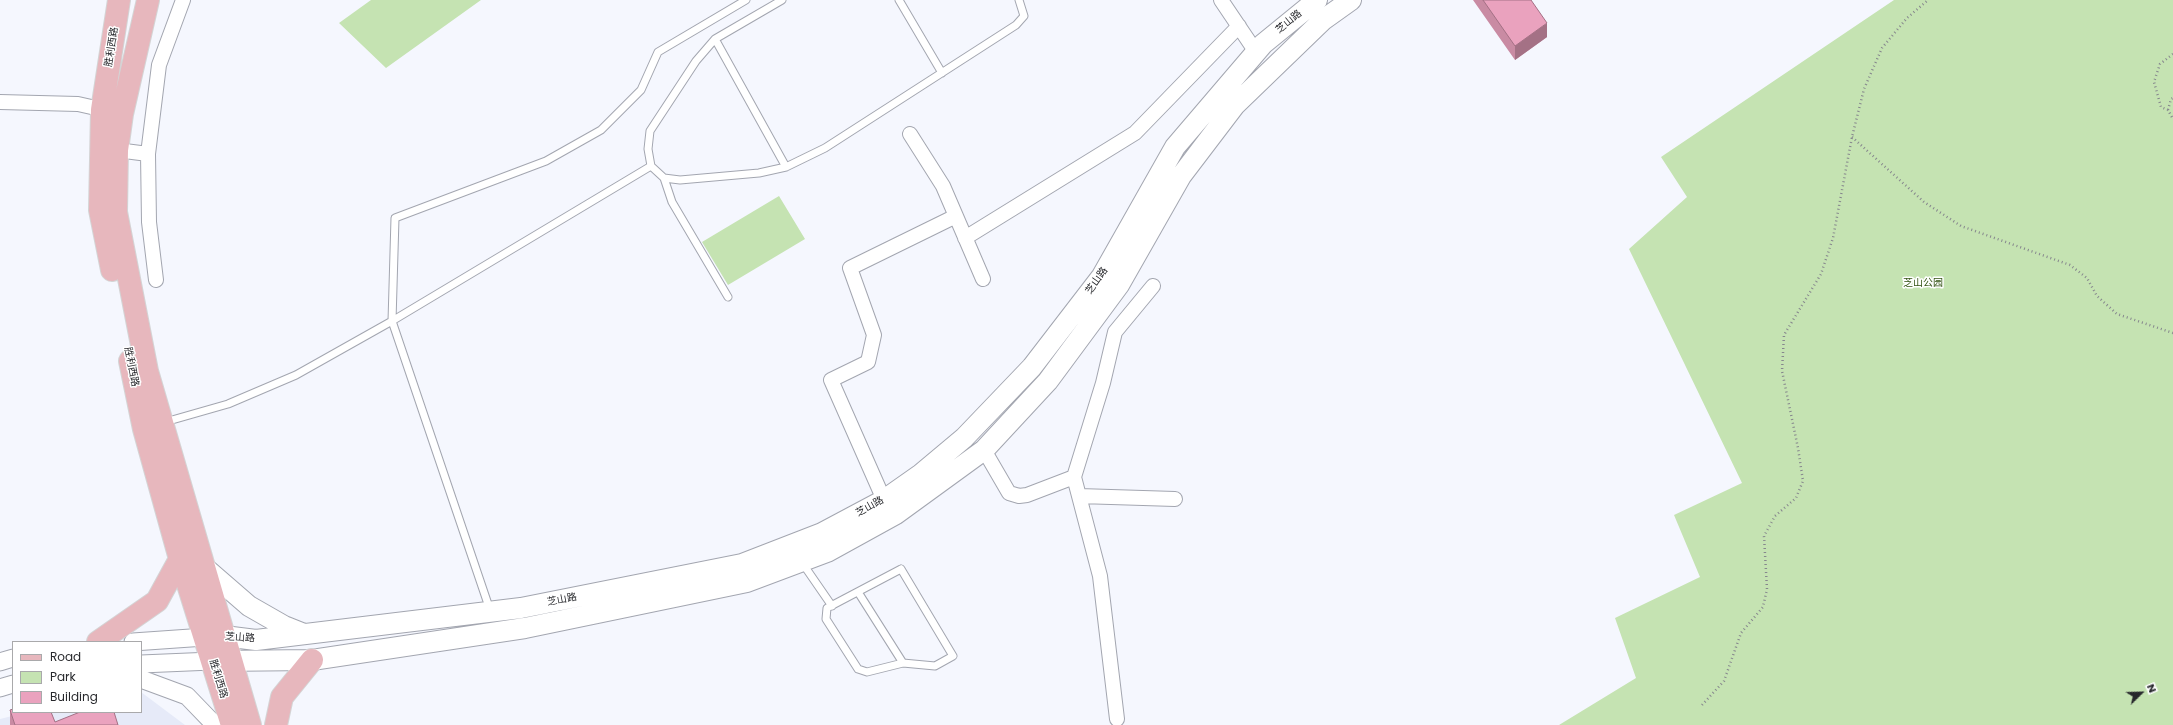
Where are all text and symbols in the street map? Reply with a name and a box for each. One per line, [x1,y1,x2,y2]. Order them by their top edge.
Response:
street label: 芝山路 [1274,8,1304,36]
street label: 胜利西路 [103,26,121,68]
street label: 芝山路 [1083,265,1111,297]
park label: 芝山公园 [1903,277,1943,289]
street label: 胜利西路 [121,346,141,388]
street label: 芝山路 [854,494,886,520]
street label: 芝山路 [546,591,578,609]
street label: 芝山路 [225,631,255,645]
legend [12,641,142,713]
text: Road [50,648,81,665]
street label: 胜利西路 [206,658,230,700]
text: Park [50,668,76,685]
north arrow [2121,673,2161,713]
text: N [2143,681,2161,695]
text: Building [50,688,98,705]

